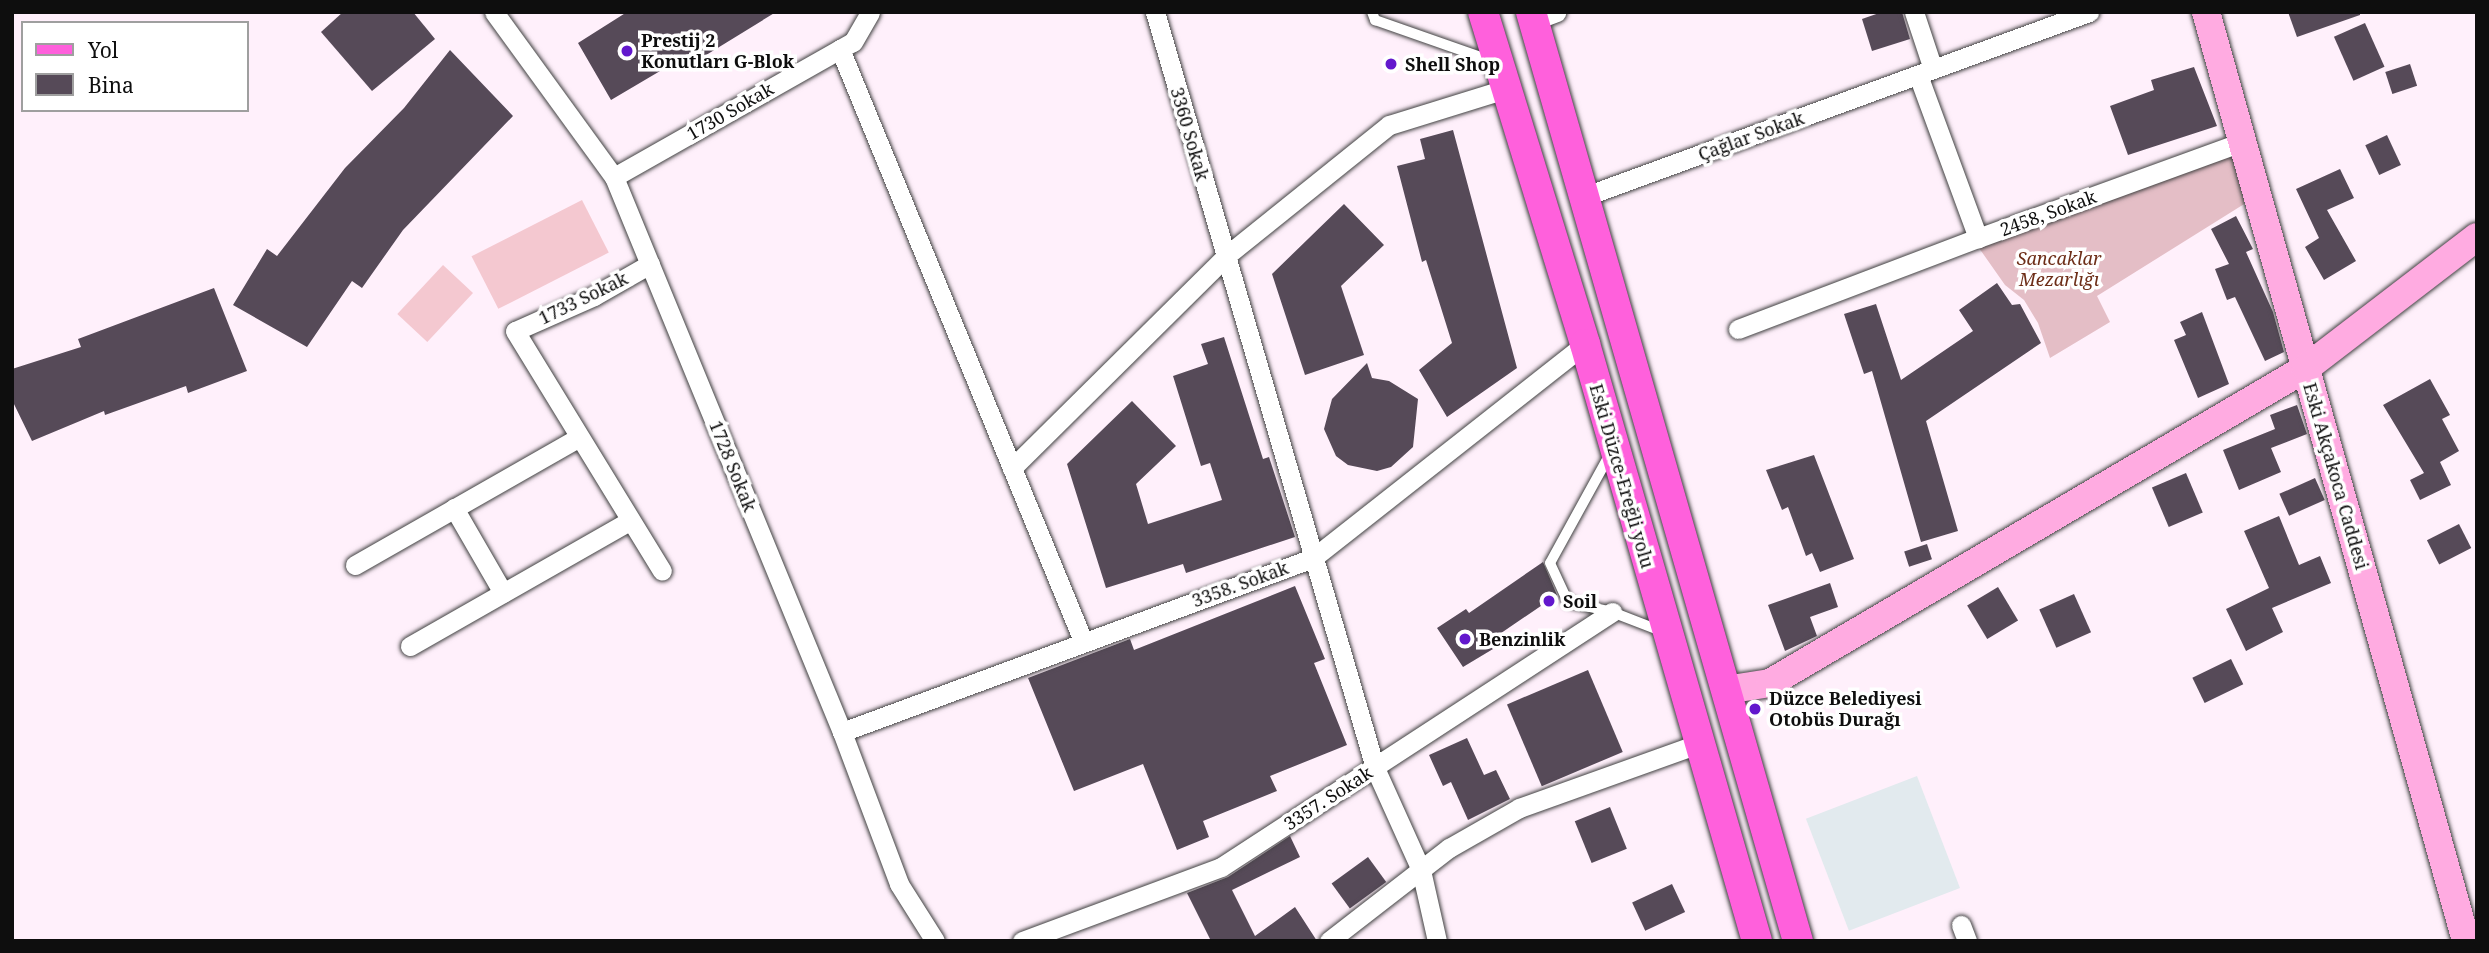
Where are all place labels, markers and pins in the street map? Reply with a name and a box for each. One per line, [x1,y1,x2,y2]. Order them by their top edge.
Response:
place label: Prestij 2 Konutları G-Blok [641,30,794,72]
marker: Prestij 2 Konutları G-Blok [619,43,635,59]
place label: Shell Shop [1405,53,1500,75]
marker: Shell Shop [1383,56,1399,72]
place label: Soil [1563,590,1597,612]
marker: Soil [1541,593,1557,609]
place label: Benzinlik [1479,628,1565,650]
marker: Benzinlik [1457,631,1473,647]
place label: Düzce Belediyesi Otobüs Durağı [1769,688,1922,730]
marker: Düzce Belediyesi Otobüs Durağı [1747,701,1763,717]

